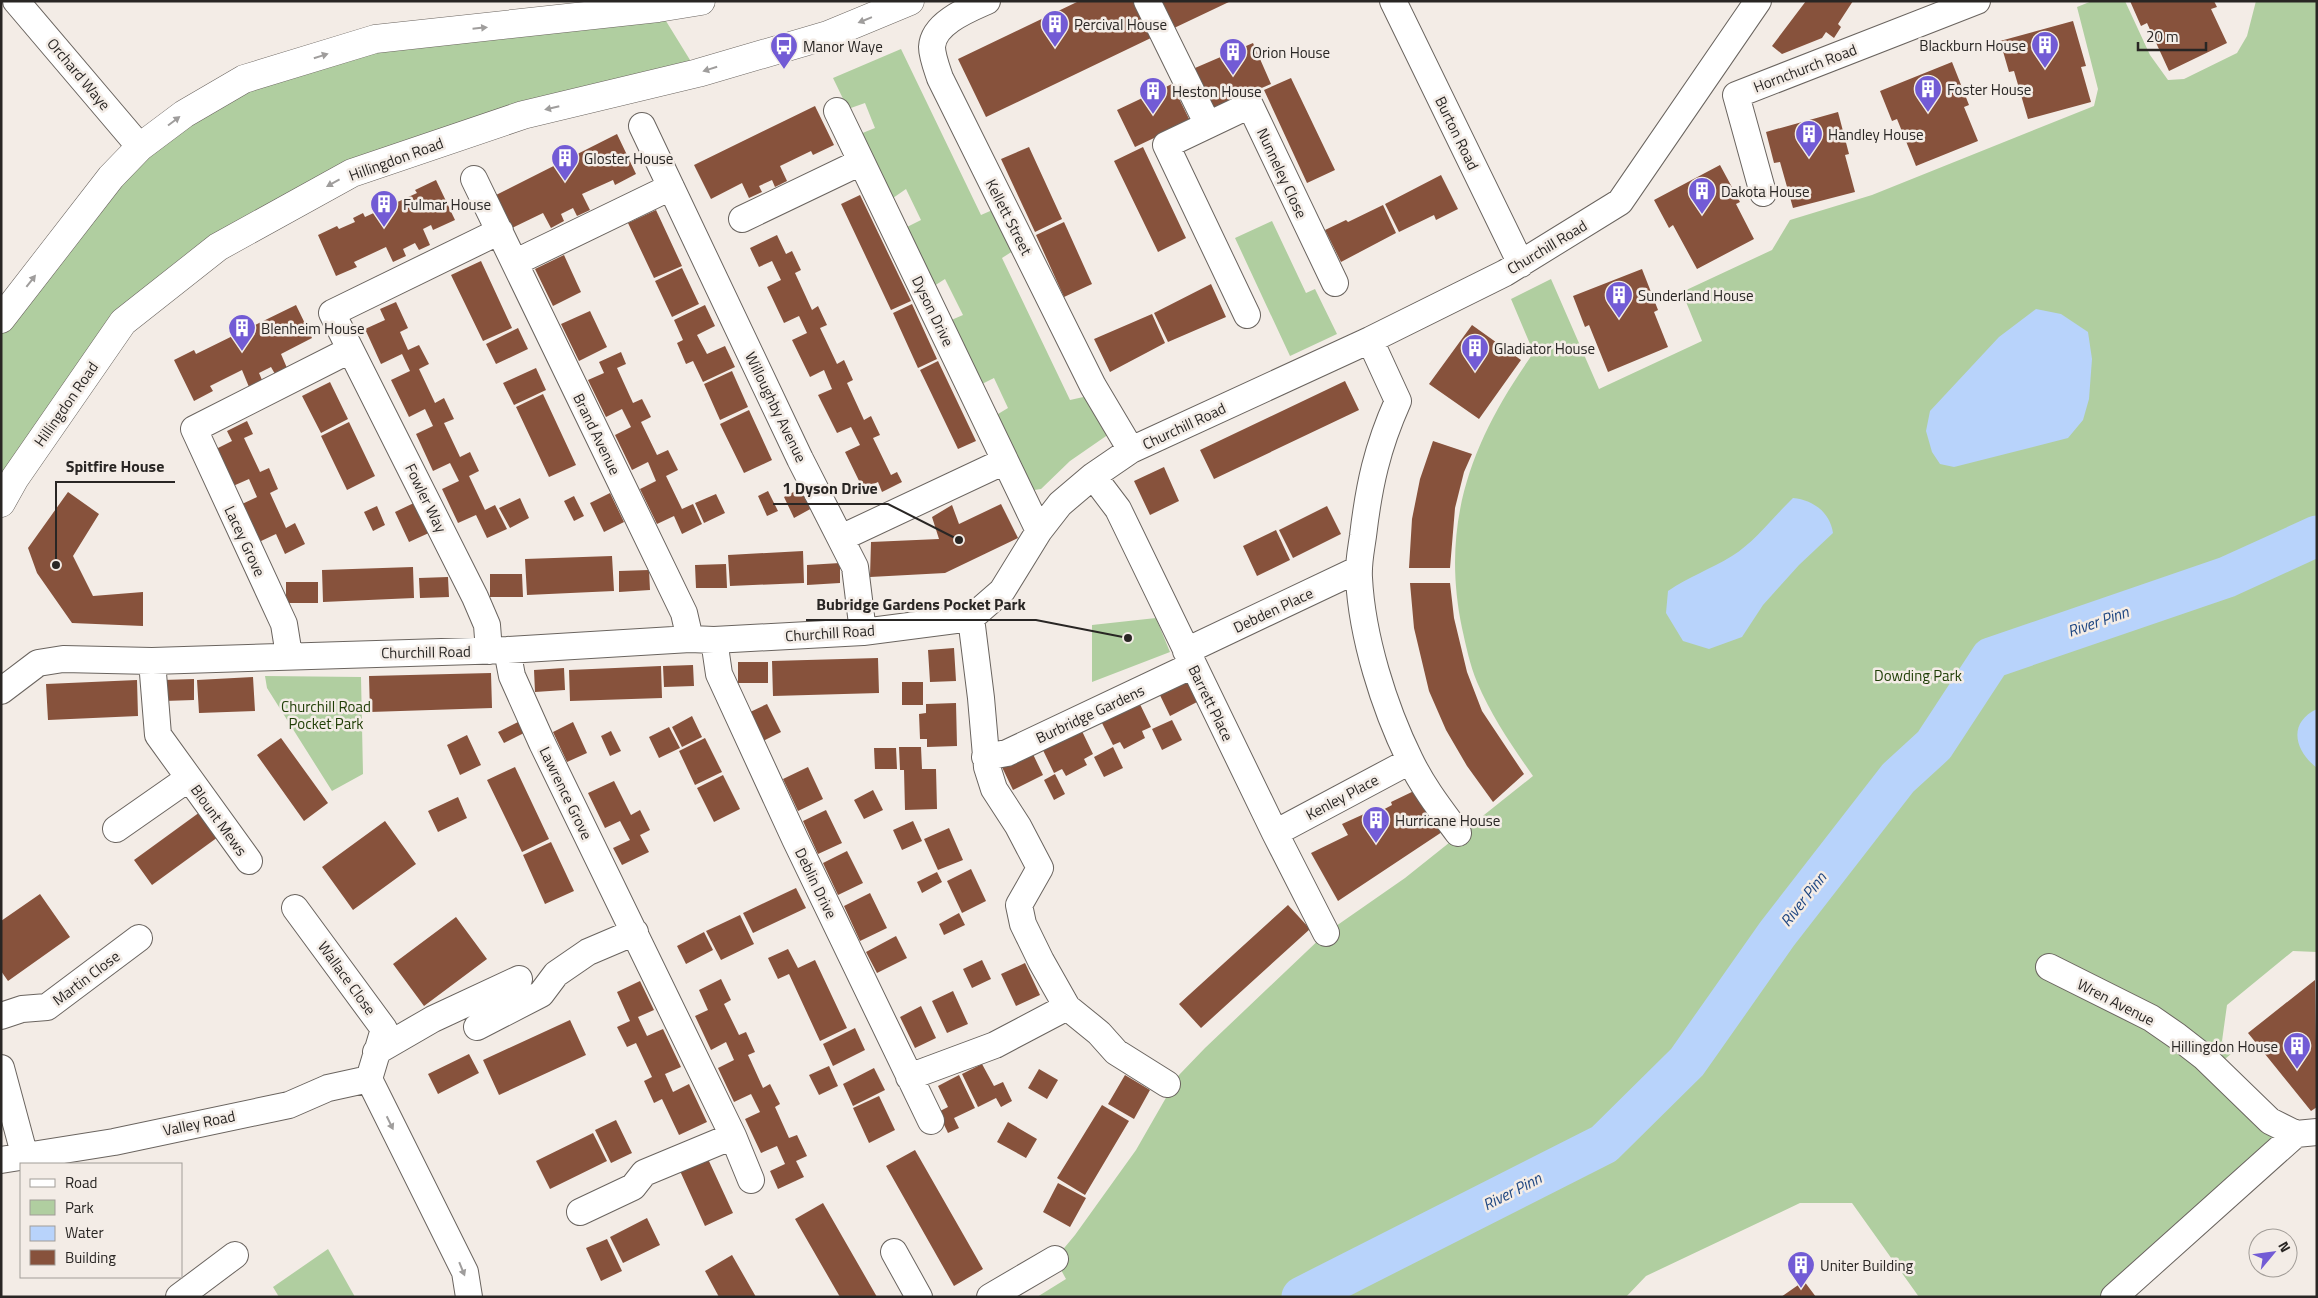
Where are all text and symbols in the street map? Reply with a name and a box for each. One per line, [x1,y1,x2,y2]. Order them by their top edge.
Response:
building icon: Percival House [1040,9,1070,48]
place label: Percival House [1074,13,1167,36]
one-way arrow [857,16,872,24]
scale bar [2138,20,2206,52]
one-way arrow [473,24,489,32]
text: 20 m [2146,25,2179,48]
building icon: Blackburn House [2030,30,2060,69]
bus stop icon: Manor Waye [769,31,799,70]
street label: Orchard Waye [42,33,116,115]
place label: Blackburn House [1919,34,2026,57]
place label: Manor Waye [803,35,883,58]
building icon: Orion House [1218,37,1248,76]
street label: Hornchurch Road [1750,38,1860,98]
place label: Orion House [1252,41,1330,64]
one-way arrow [314,51,329,59]
one-way arrow [702,66,717,74]
building icon: Foster House [1913,74,1943,113]
building icon: Heston House [1138,76,1168,115]
place label: Foster House [1947,78,2031,101]
place label: Heston House [1172,80,1262,103]
street label: Burton Road [1429,92,1485,174]
one-way arrow [545,104,560,112]
one-way arrow [167,116,180,127]
building icon: Handley House [1794,119,1824,158]
place label: Handley House [1828,123,1924,146]
street label: Nunneley Close [1251,124,1313,222]
street label: Hillingdon Road [346,131,446,187]
building icon: Gloster House [550,143,580,182]
place label: Gloster House [584,147,673,170]
street label: Kellett Street [980,175,1038,260]
building icon: Dakota House [1687,176,1717,215]
one-way arrow [325,179,340,187]
place label: Dakota House [1721,180,1810,203]
building icon: Fulmar House [369,189,399,228]
place label: Fulmar House [403,193,491,216]
street label: Churchill Road [1503,214,1591,280]
street label: Dyson Drive [906,272,960,350]
one-way arrow [26,274,36,288]
building icon: Sunderland House [1604,280,1634,319]
place label: Sunderland House [1638,284,1754,307]
building icon: Blenheim House [227,313,257,352]
place label: Blenheim House [261,317,365,340]
building icon: Gladiator House [1460,333,1490,372]
place label: Gladiator House [1494,337,1595,360]
street label: Willoughby Avenue [739,348,813,466]
street label: Hillingdon Road [28,357,104,451]
street label: Brand Avenue [567,389,627,479]
street label: Churchill Road [1138,397,1230,455]
callout: Spitfire House [56,451,175,482]
text: Spitfire House [66,454,164,478]
street label: Fowler Way [399,460,453,536]
callout: 1 Dyson Drive [773,473,888,504]
text: 1 Dyson Drive [782,476,878,500]
street label: Lacey Grove [219,502,271,580]
street label: Debden Place [1229,581,1317,639]
callout: Bubridge Gardens Pocket Park [806,589,1036,620]
text: Bubridge Gardens Pocket Park [816,592,1027,616]
water label: River Pinn [2064,599,2133,643]
street label: Churchill Road [784,618,876,648]
street label: Churchill Road [381,640,471,664]
street label: Barrett Place [1183,661,1239,745]
park label: Dowding Park [1874,664,1962,687]
street label: Burbridge Gardens [1032,679,1148,749]
park label: Churchill Road Pocket Park [281,695,371,735]
street label: Lawrence Grove [534,743,598,843]
street label: Kenley Place [1302,768,1382,826]
street label: Blount Mews [185,779,253,861]
building icon: Hurricane House [1361,805,1391,844]
place label: Hurricane House [1395,809,1500,832]
street label: Deblin Drive [789,844,843,922]
water label: River Pinn [1774,866,1833,931]
street label: Wallace Close [312,936,382,1020]
street label: Martin Close [47,945,125,1011]
street label: Wren Avenue [2073,973,2159,1031]
building icon: Hillingdon House [2282,1031,2312,1070]
place label: Hillingdon House [2171,1035,2278,1058]
street label: Valley Road [161,1104,237,1142]
one-way arrow [386,1116,394,1130]
legend [20,1163,182,1278]
water label: River Pinn [1478,1165,1547,1216]
text: Road [65,1171,97,1194]
text: Park [65,1196,94,1219]
text: Water [65,1221,104,1244]
north arrow [2248,1228,2298,1278]
text: N [2273,1237,2296,1256]
text: Building [65,1246,116,1269]
building icon: Uniter Building [1786,1250,1816,1289]
place label: Uniter Building [1820,1254,1914,1277]
one-way arrow [459,1262,467,1276]

